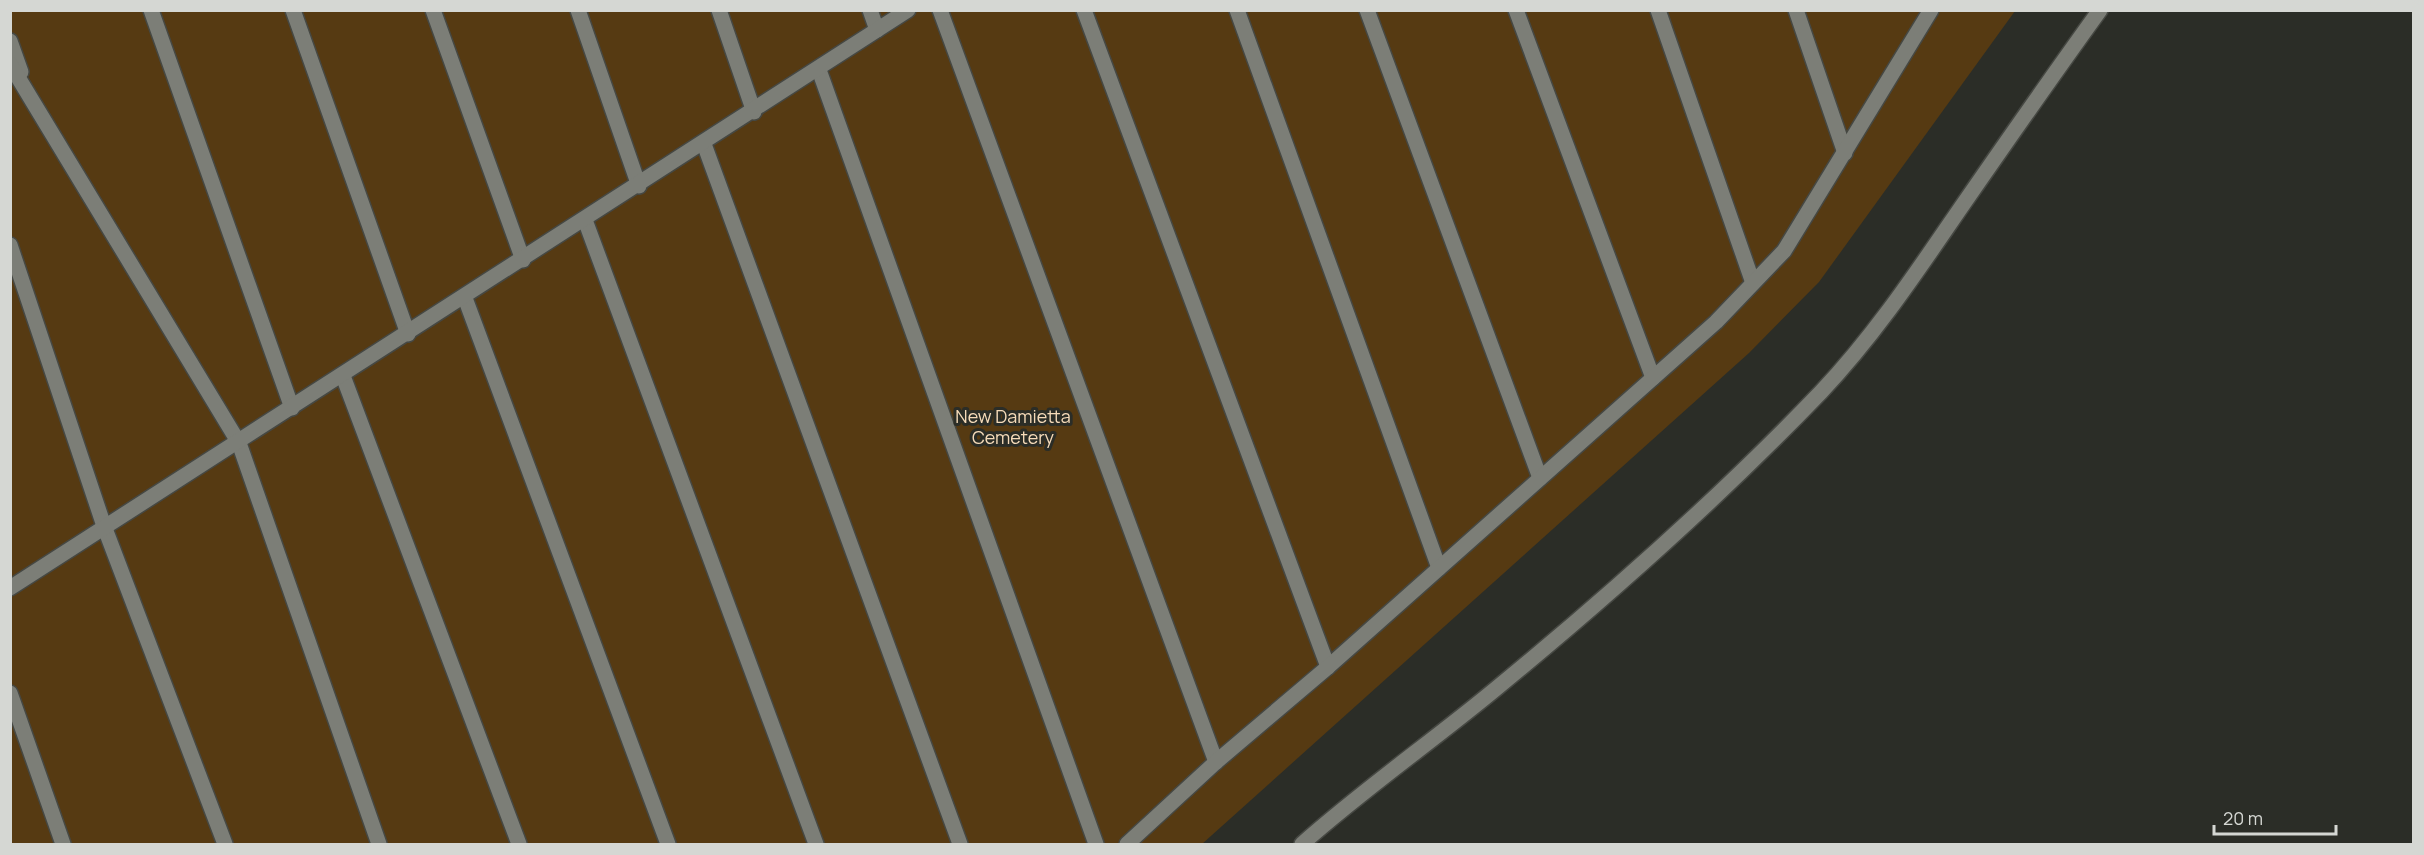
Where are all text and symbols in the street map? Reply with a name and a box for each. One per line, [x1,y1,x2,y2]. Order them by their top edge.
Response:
park label: New Damietta Cemetery [955,404,1071,449]
scale bar [2214,798,2336,836]
text: 20 m [2223,806,2263,830]

